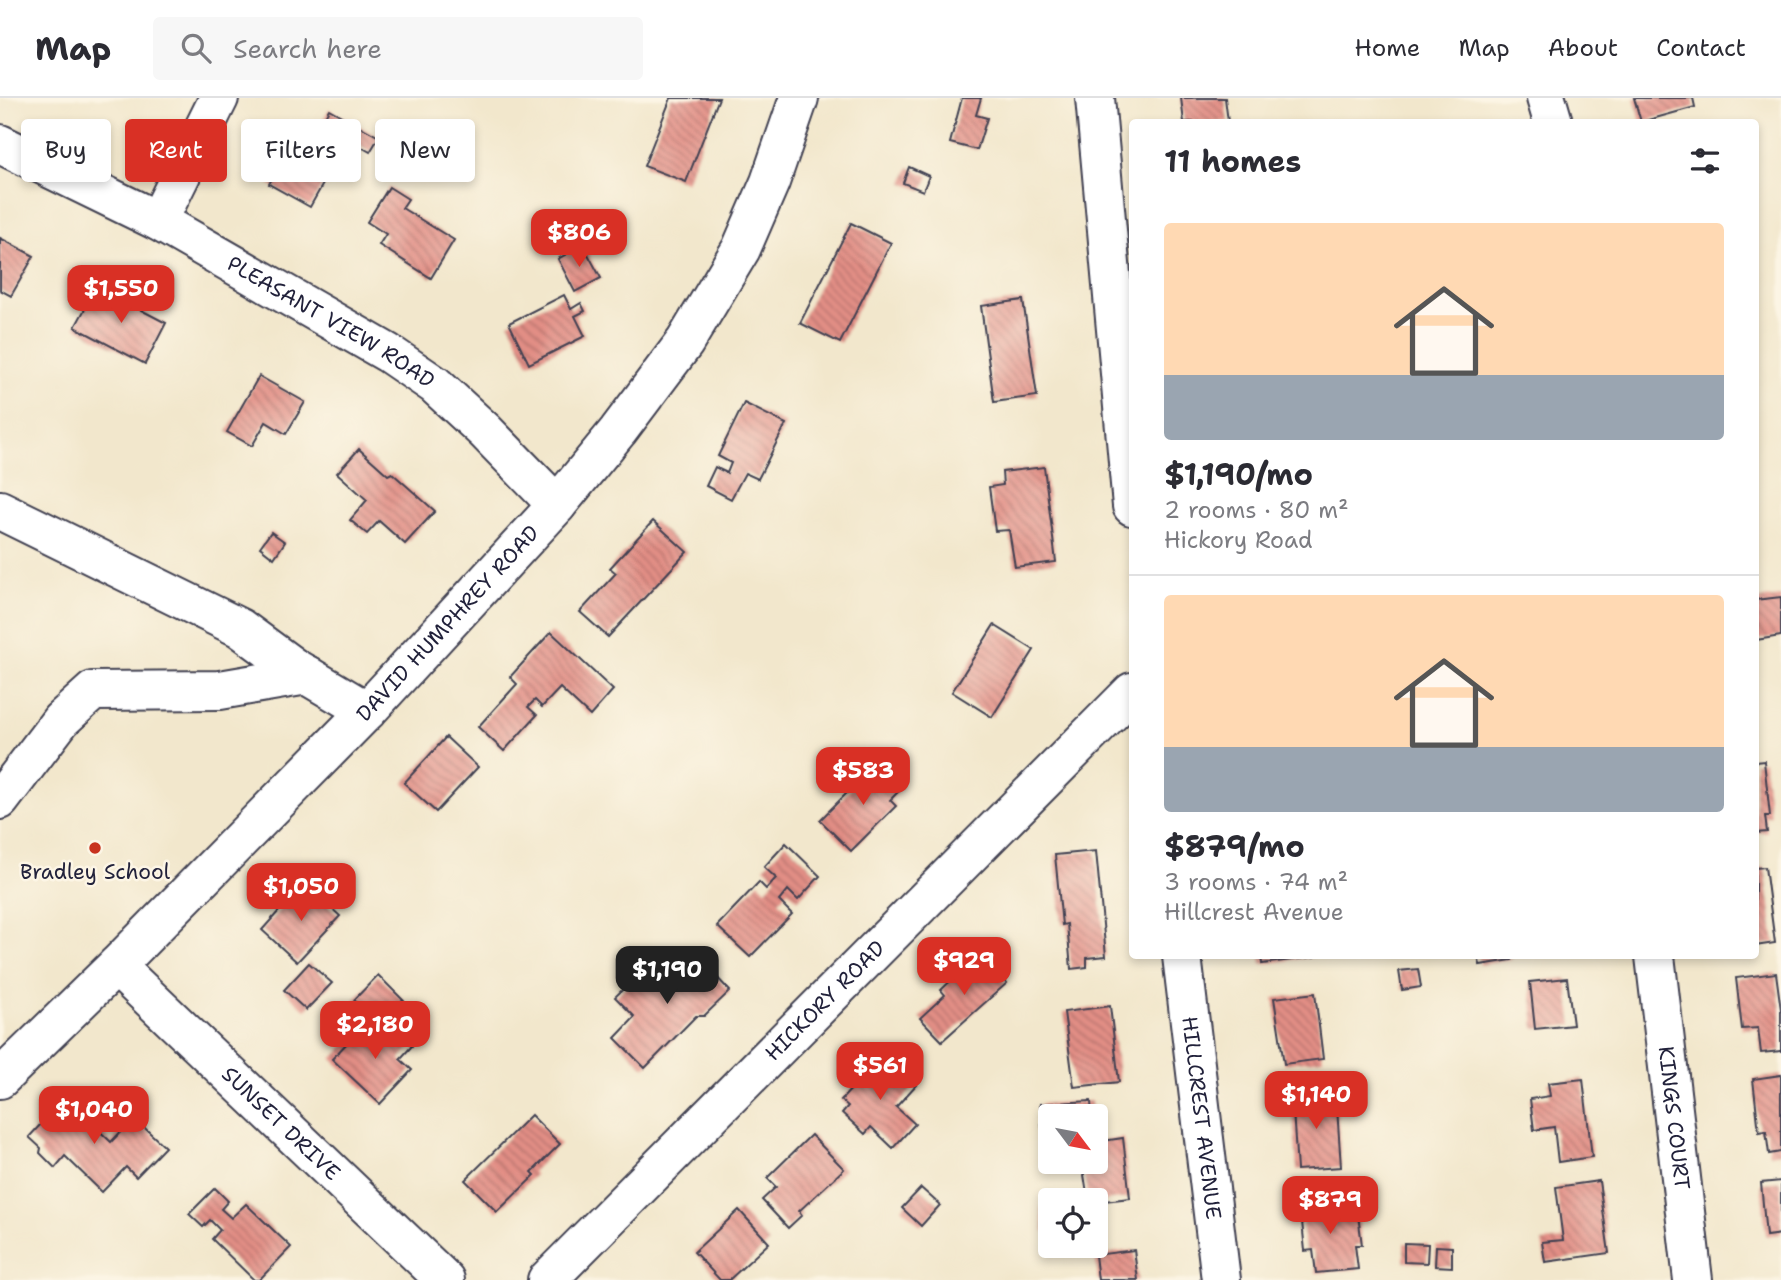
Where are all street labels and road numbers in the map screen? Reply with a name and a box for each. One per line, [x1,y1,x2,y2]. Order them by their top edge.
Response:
street label: PLEASANT VIEW ROAD [222,250,440,395]
street label: DAVID HUMPHREY ROAD [350,519,545,728]
street label: HICKORY ROAD [759,934,891,1067]
street label: HILLCREST AVENUE [1175,1015,1228,1221]
street label: KINGS COURT [1652,1044,1696,1191]
street label: SUNSET DRIVE [216,1060,346,1187]

